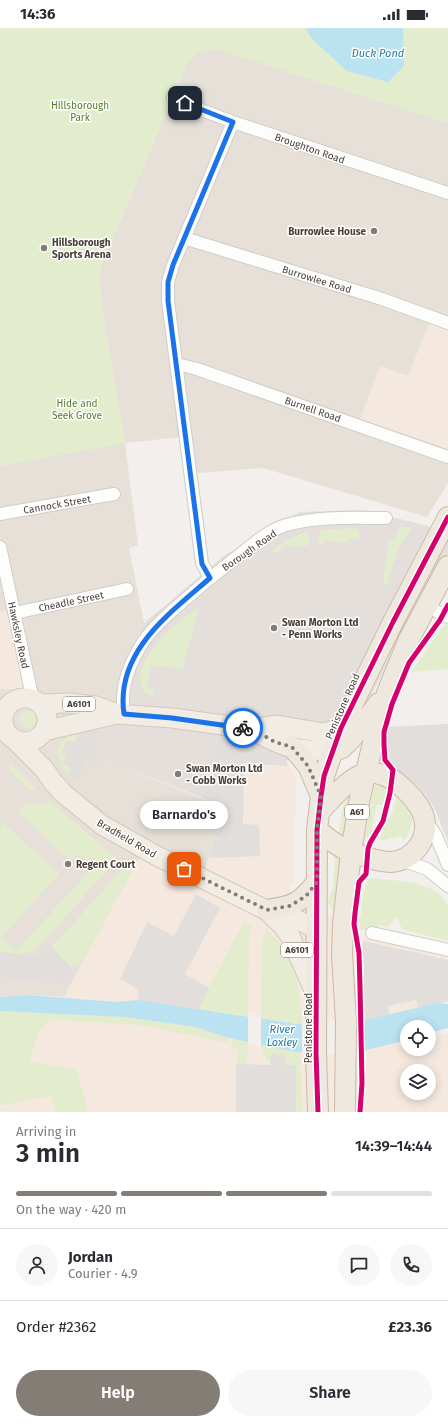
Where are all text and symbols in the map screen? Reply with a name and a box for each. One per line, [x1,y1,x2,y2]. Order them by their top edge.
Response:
text: 14:36 [20,5,56,23]
water label: Duck Pond [352,47,405,60]
pin [168,86,202,120]
icon: home [174,92,196,114]
park label: Hillsborough Park [51,100,109,124]
street label: Broughton Road [273,131,346,167]
place label: Burrowlee House [288,226,366,238]
marker: Burrowlee House [369,226,379,236]
place label: Hillsborough Sports Arena [52,237,111,261]
marker: Hillsborough Sports Arena [39,243,49,253]
street label: Burrowlee Road [281,264,353,296]
street label: Burnell Road [283,395,342,425]
park label: Hide and Seek Grove [52,398,102,422]
street label: Cannock Street [23,493,92,517]
street label: Borough Road [220,528,279,574]
street label: Cheadle Street [38,589,105,615]
street label: Hawksley Road [5,601,31,670]
place label: Swan Morton Ltd - Penn Works [282,617,359,641]
marker: Swan Morton Ltd - Penn Works [269,623,279,633]
street label: Penistone Road [323,672,363,741]
road number: A6101 [63,697,95,711]
courier [223,708,263,748]
icon: bike [232,717,254,739]
place label: Swan Morton Ltd - Cobb Works [186,763,263,787]
marker: Swan Morton Ltd - Cobb Works [173,769,183,779]
callout: Barnardo's [140,801,228,829]
road number: A61 [345,805,369,819]
text: Barnardo's [152,807,216,822]
street label: Bradfield Road [95,817,158,861]
pin [167,852,201,886]
icon: bag [173,858,195,880]
marker: Regent Court [63,859,73,869]
place label: Regent Court [76,859,135,871]
road number: A6101 [281,943,313,957]
street label: Penistone Road [303,993,315,1063]
map controls [400,1020,436,1100]
button: locate [400,1020,436,1056]
water label: River Loxley [267,1023,298,1049]
button: layers [400,1064,436,1100]
text: Arriving in [16,1124,76,1139]
text: 14:39–14:44 [355,1137,432,1155]
text: 3 min [16,1138,80,1169]
text: On the way · 420 m [16,1202,126,1217]
button: person [16,1244,58,1286]
button: chat [338,1244,380,1286]
button: phone [390,1244,432,1286]
text: Jordan [68,1248,113,1266]
text: Courier · 4.9 [68,1266,138,1281]
text: Order #2362 [16,1318,96,1336]
text: £23.36 [388,1318,432,1336]
button: Help [16,1370,220,1416]
button: Share [228,1370,432,1416]

